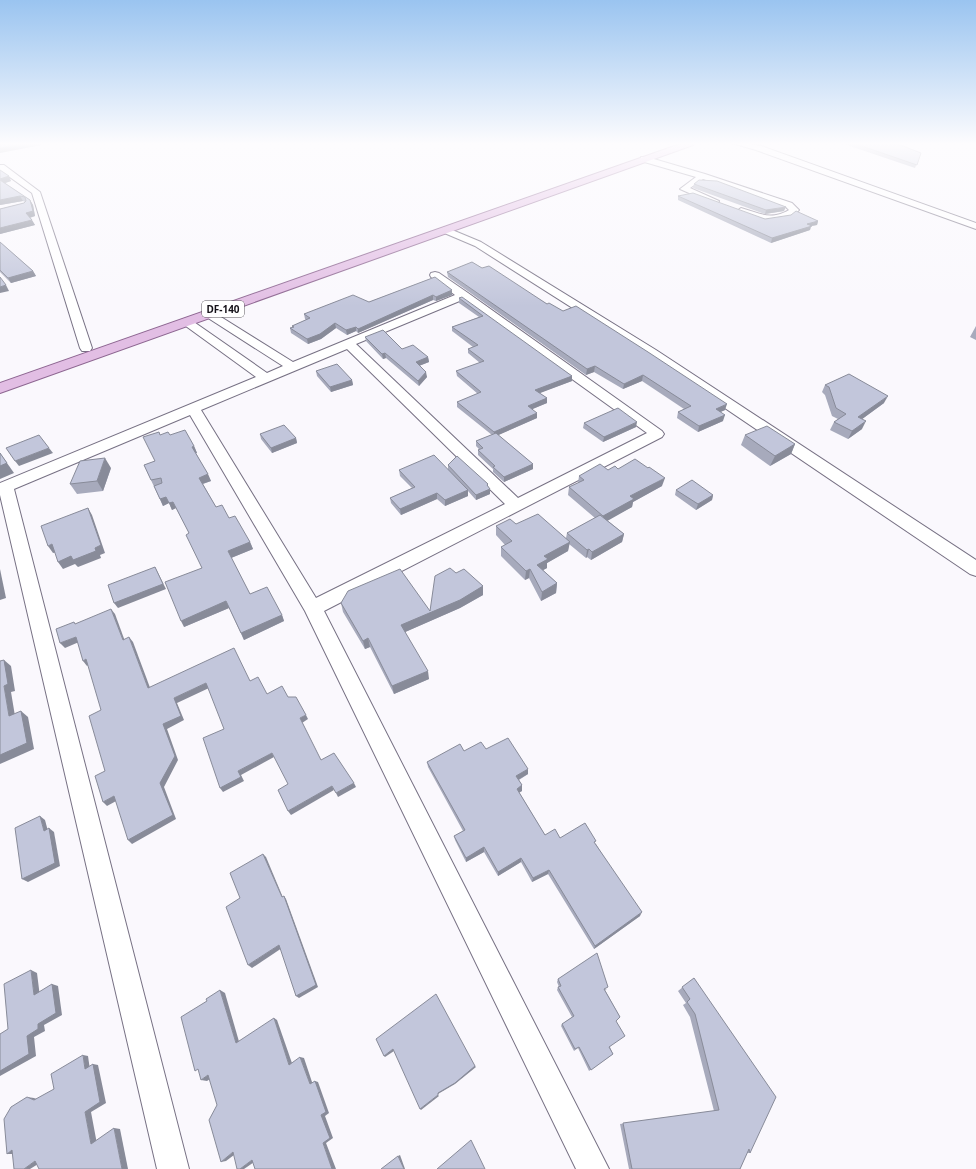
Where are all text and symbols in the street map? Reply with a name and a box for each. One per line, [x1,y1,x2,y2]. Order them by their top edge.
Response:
road number: DF-140 [202,301,244,317]

